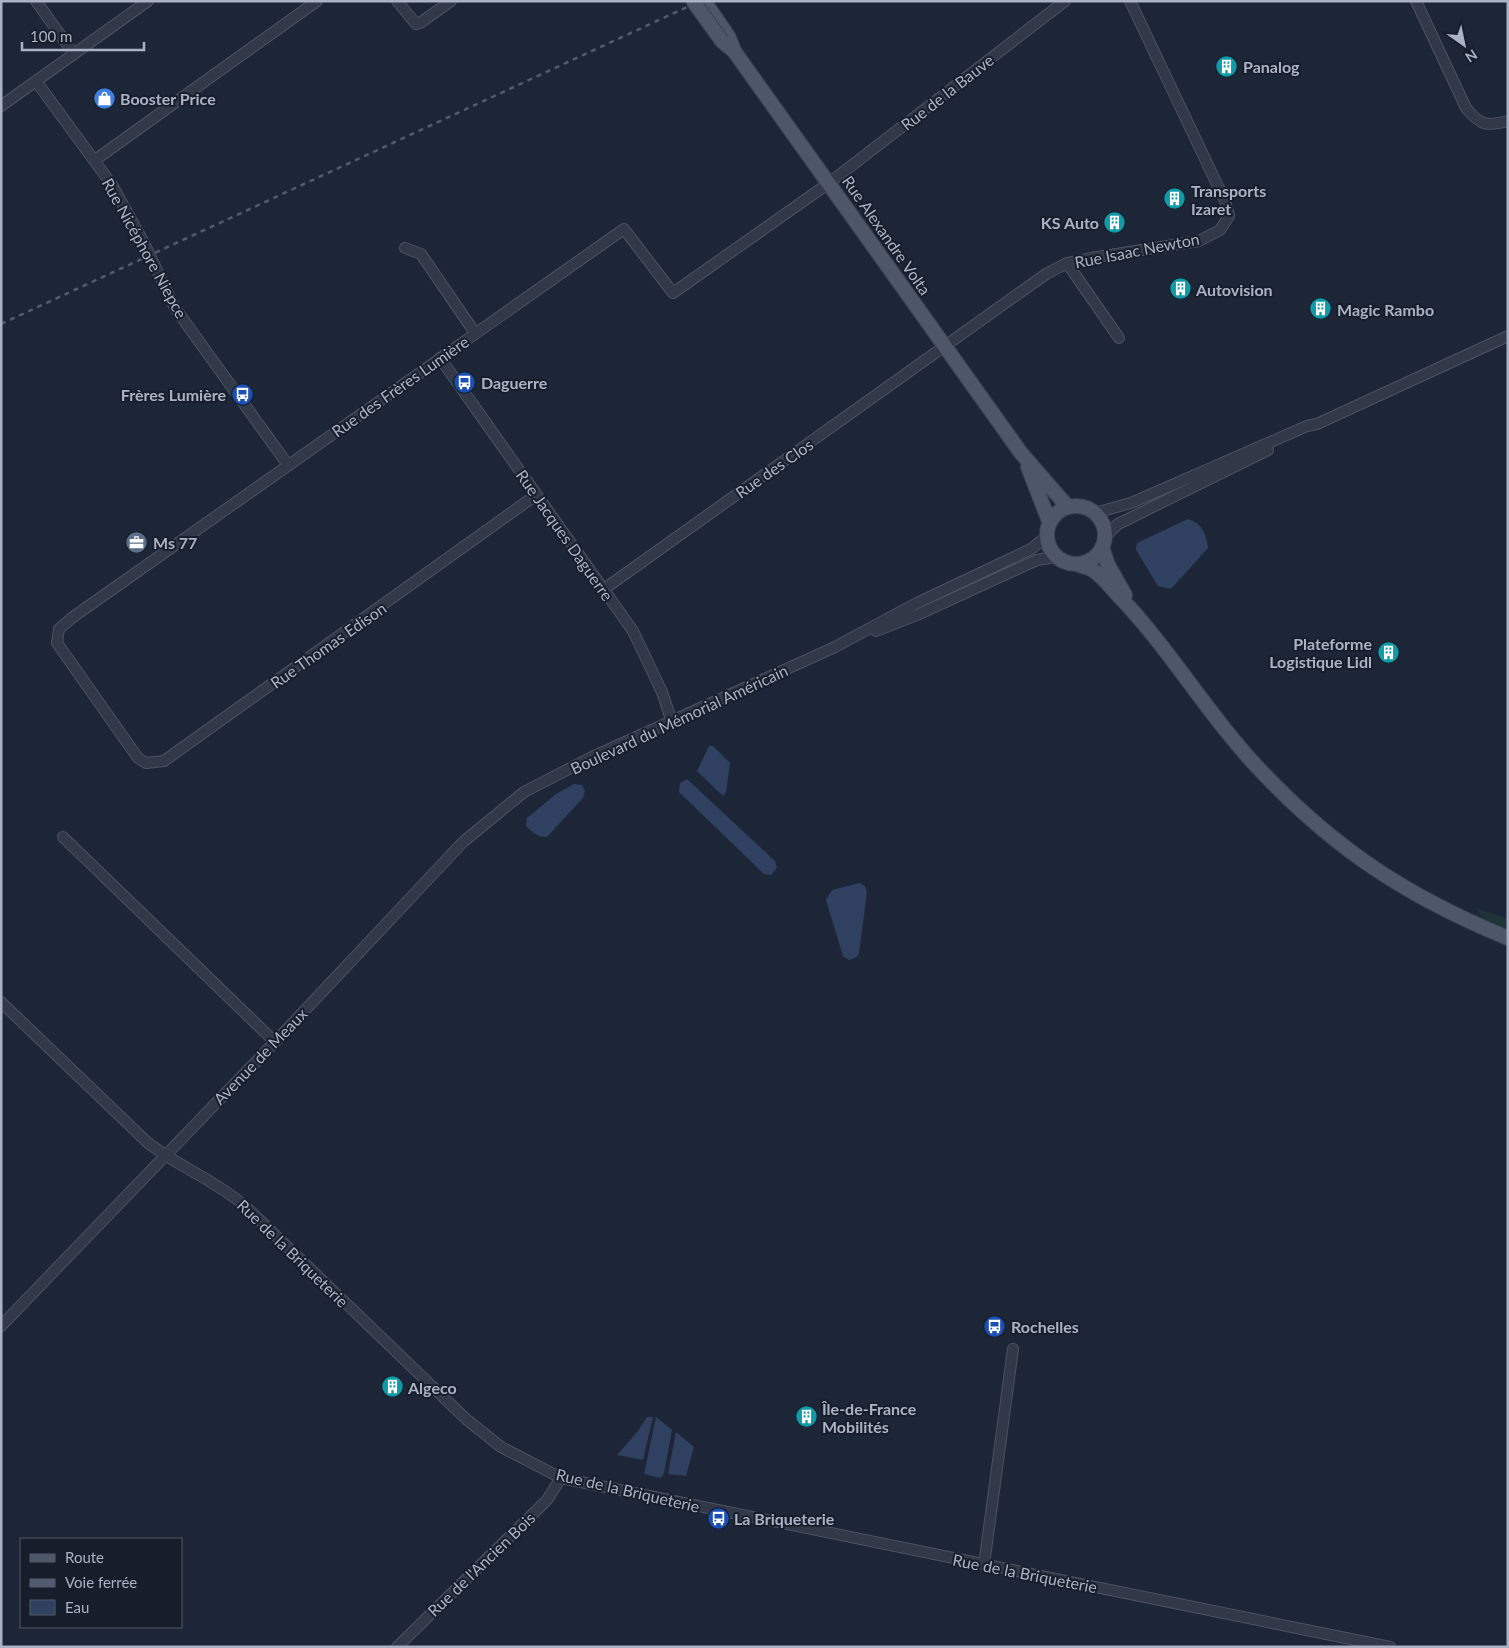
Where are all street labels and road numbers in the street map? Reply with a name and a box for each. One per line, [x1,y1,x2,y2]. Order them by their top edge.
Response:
street label: Rue de la Bauve [897,50,997,134]
street label: Rue Alexandre Volta [839,172,935,298]
street label: Rue Nicéphore Niepce [99,175,191,321]
street label: Rue Isaac Newton [1073,229,1201,271]
street label: Rue des Frères Lumière [328,331,472,441]
street label: Rue des Clos [732,434,816,502]
street label: Rue Jacques Daguerre [513,466,617,604]
street label: Rue Thomas Edison [267,598,389,692]
street label: Boulevard du Mémorial Américain [567,660,791,778]
street label: Avenue de Meaux [209,1004,311,1108]
street label: Rue de la Briqueterie [234,1195,352,1311]
street label: Rue de la Briqueterie [554,1464,702,1516]
street label: Rue de l'Ancien Bois [423,1508,539,1620]
street label: Rue de la Briqueterie [951,1550,1099,1596]

